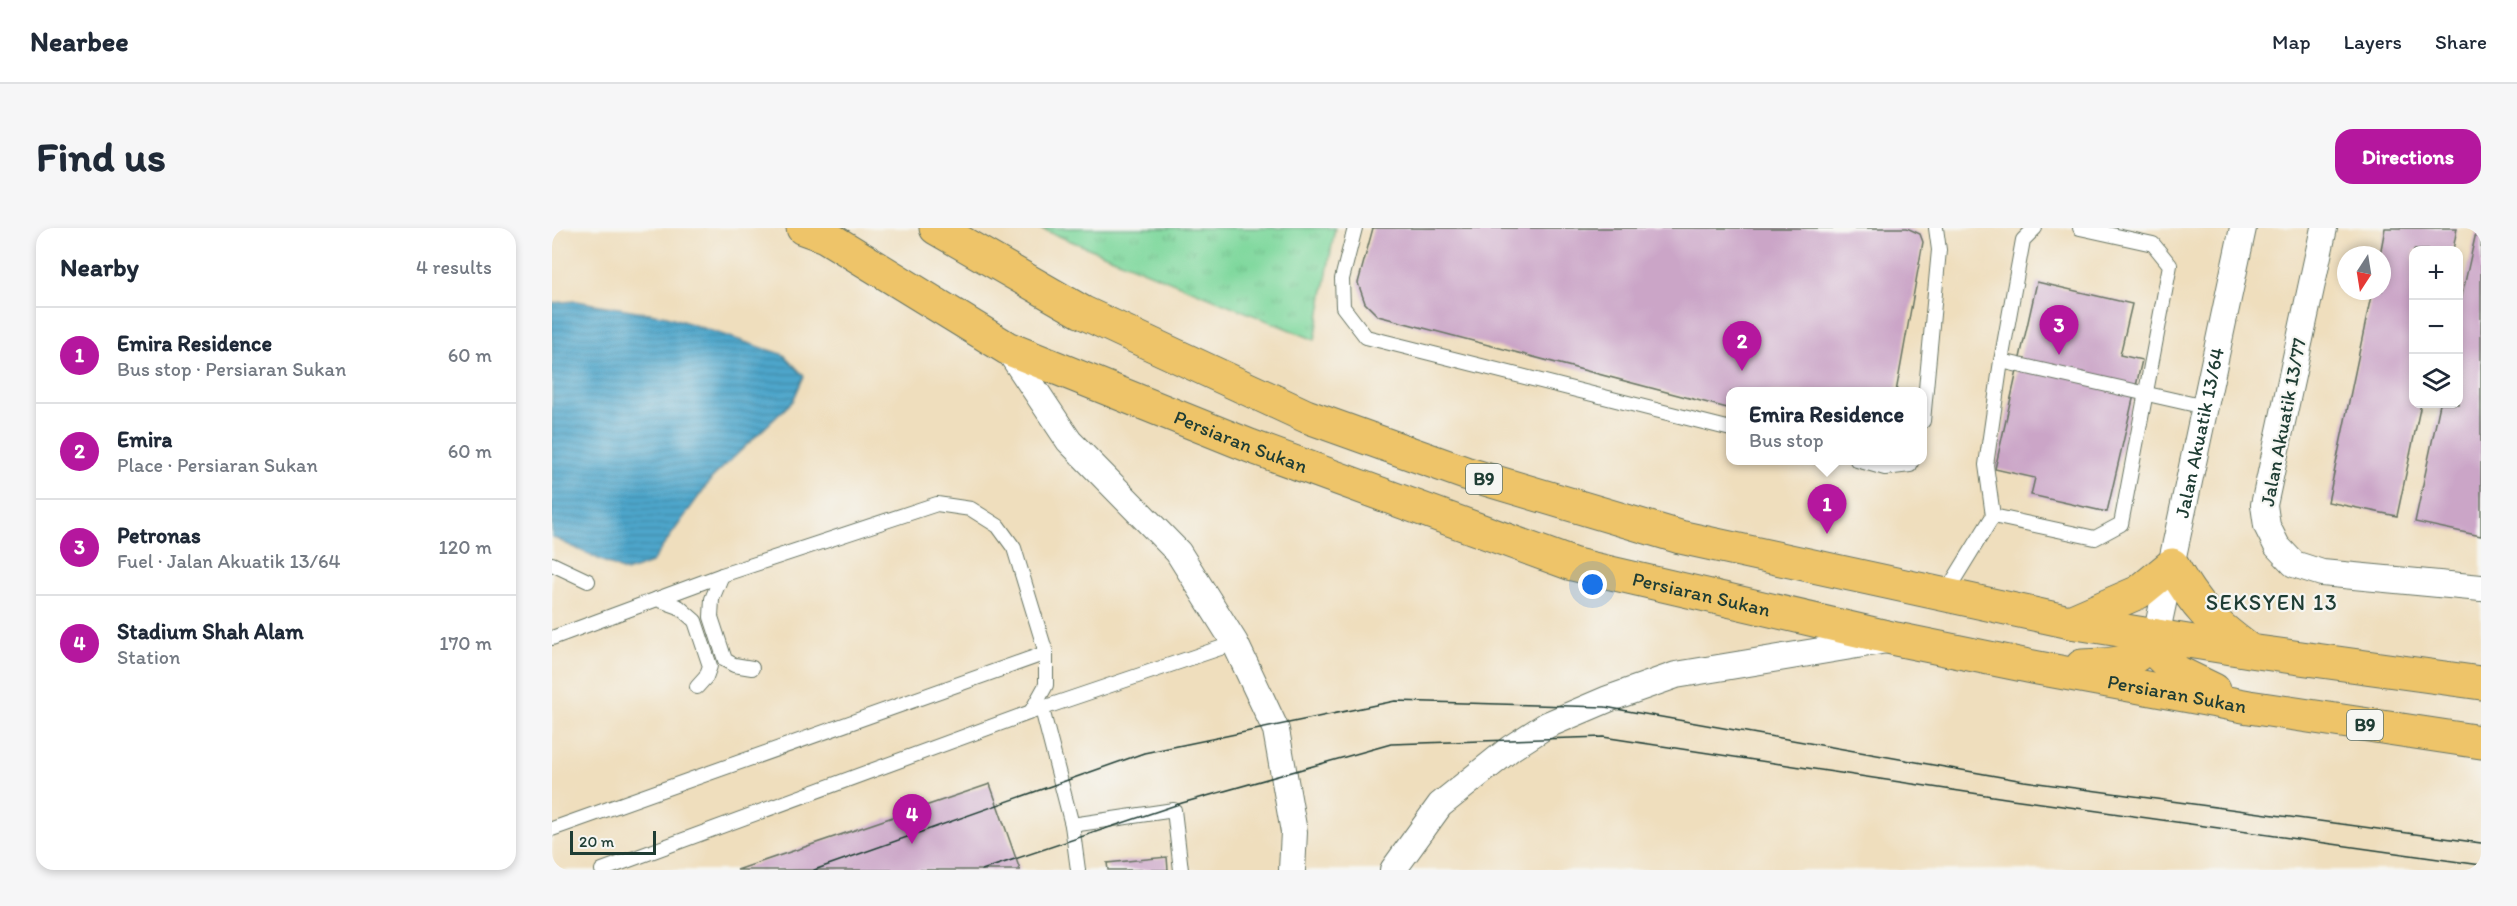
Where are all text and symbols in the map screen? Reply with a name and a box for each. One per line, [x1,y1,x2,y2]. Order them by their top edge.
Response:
text: Nearbee [30,24,129,58]
text: Map [2272,29,2311,54]
text: Layers [2344,29,2402,54]
text: Share [2435,29,2487,54]
button: Directions [2335,129,2481,184]
text: Find us [36,131,166,182]
north arrow [2337,246,2391,300]
map controls [2409,246,2463,408]
button: + [2409,246,2463,300]
text: Nearby [60,251,139,283]
text: 4 results [416,255,492,279]
button: − [2409,300,2463,354]
pin: 3 [2040,306,2078,355]
pin: 2 [1722,322,1762,371]
text: Emira Residence [117,330,272,357]
street label: Jalan Akuatik 13/77 [2255,336,2311,508]
text: 1 [75,343,84,367]
text: 60 m [448,343,492,367]
street label: Jalan Akuatik 13/64 [2170,345,2229,520]
button: layers [2409,354,2463,408]
text: Bus stop · Persiaran Sukan [117,357,346,381]
popup [1726,387,1927,465]
text: Emira Residence [1749,401,1904,428]
street label: Persiaran Sukan [1171,405,1311,478]
text: Emira [117,426,172,453]
text: Bus stop [1749,428,1824,452]
text: 2 [74,439,85,463]
text: 60 m [448,439,492,463]
text: Place · Persiaran Sukan [117,453,318,477]
road number: B9 [1466,464,1502,494]
pin: 1 [1808,484,1846,534]
text: Petronas [117,522,201,549]
text: 3 [74,535,85,559]
text: 120 m [439,535,492,559]
text: Fuel · Jalan Akuatik 13/64 [117,549,341,573]
street label: Persiaran Sukan [1630,566,1773,622]
your location [1578,570,1607,599]
district label: SEKSYEN 13 [2206,589,2338,616]
text: Stadium Shah Alam [117,618,304,645]
text: 4 [73,631,86,655]
text: 170 m [439,631,492,655]
text: Station [117,645,180,669]
street label: Persiaran Sukan [2106,669,2249,718]
road number: B9 [2347,710,2383,740]
pin: 4 [892,794,932,844]
scale bar [570,828,656,856]
text: 20 m [579,832,614,851]

